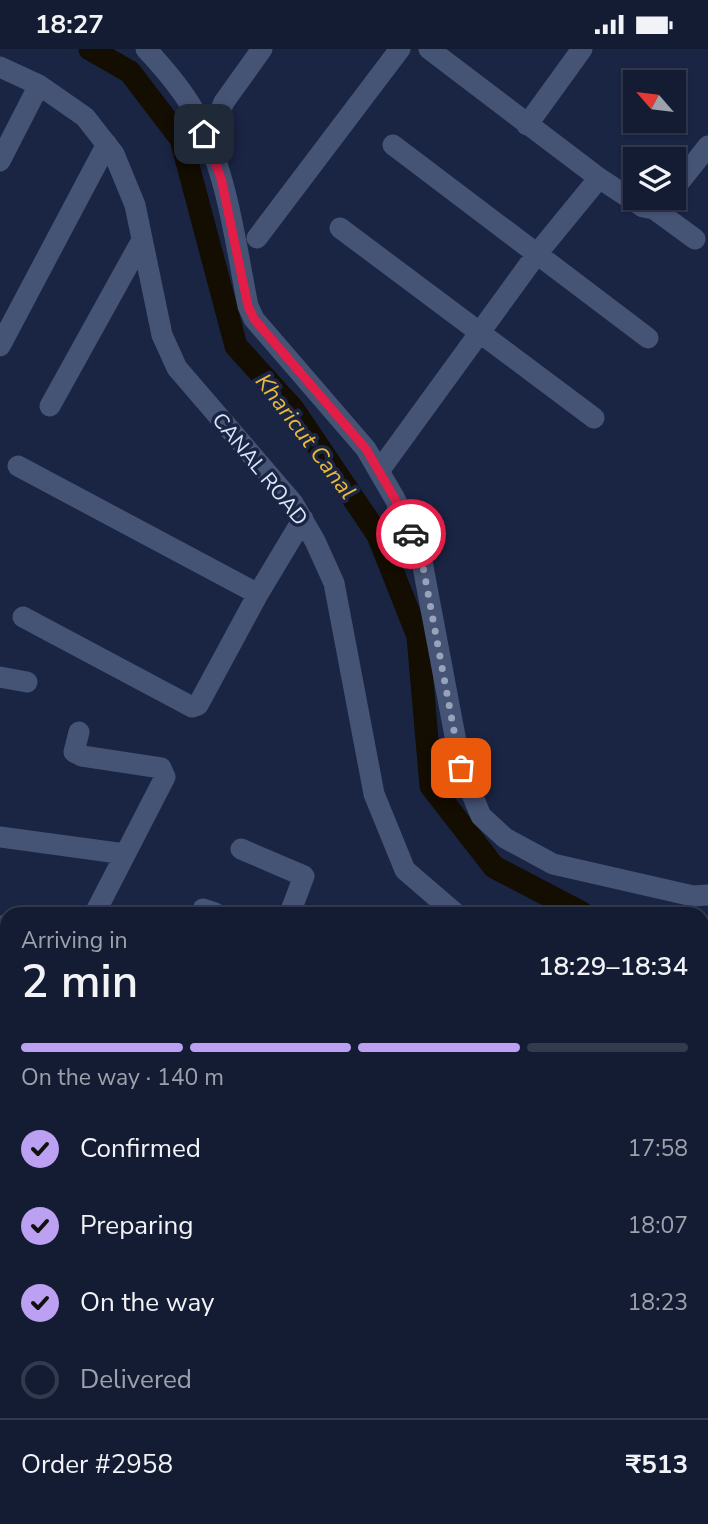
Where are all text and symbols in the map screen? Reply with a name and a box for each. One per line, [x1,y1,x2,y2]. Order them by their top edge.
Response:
text: 18:27 [35,7,104,42]
north arrow [623,70,686,133]
map controls [623,70,686,210]
pin [174,104,234,164]
icon: home [185,115,223,153]
button: layers [623,147,686,210]
water label: Kharicut Canal [248,367,363,506]
street label: CANAL ROAD [206,407,314,531]
courier [376,499,446,569]
icon: car [392,515,430,553]
pin [431,738,491,798]
icon: bag [442,749,480,787]
text: Arriving in [21,925,128,956]
text: 18:29–18:34 [538,949,688,984]
text: 2 min [21,950,138,1013]
text: On the way · 140 m [21,1062,224,1093]
icon: check [21,1130,59,1168]
text: Confirmed [80,1131,201,1166]
text: 17:58 [628,1133,688,1164]
icon: check [21,1207,59,1245]
text: Preparing [80,1208,193,1243]
text: 18:07 [628,1210,688,1241]
icon: check [21,1284,59,1322]
text: On the way [80,1285,214,1320]
text: 18:23 [628,1287,688,1318]
text: Delivered [80,1362,192,1397]
text: Order #2958 [21,1447,173,1482]
text: ₹513 [626,1447,688,1482]

